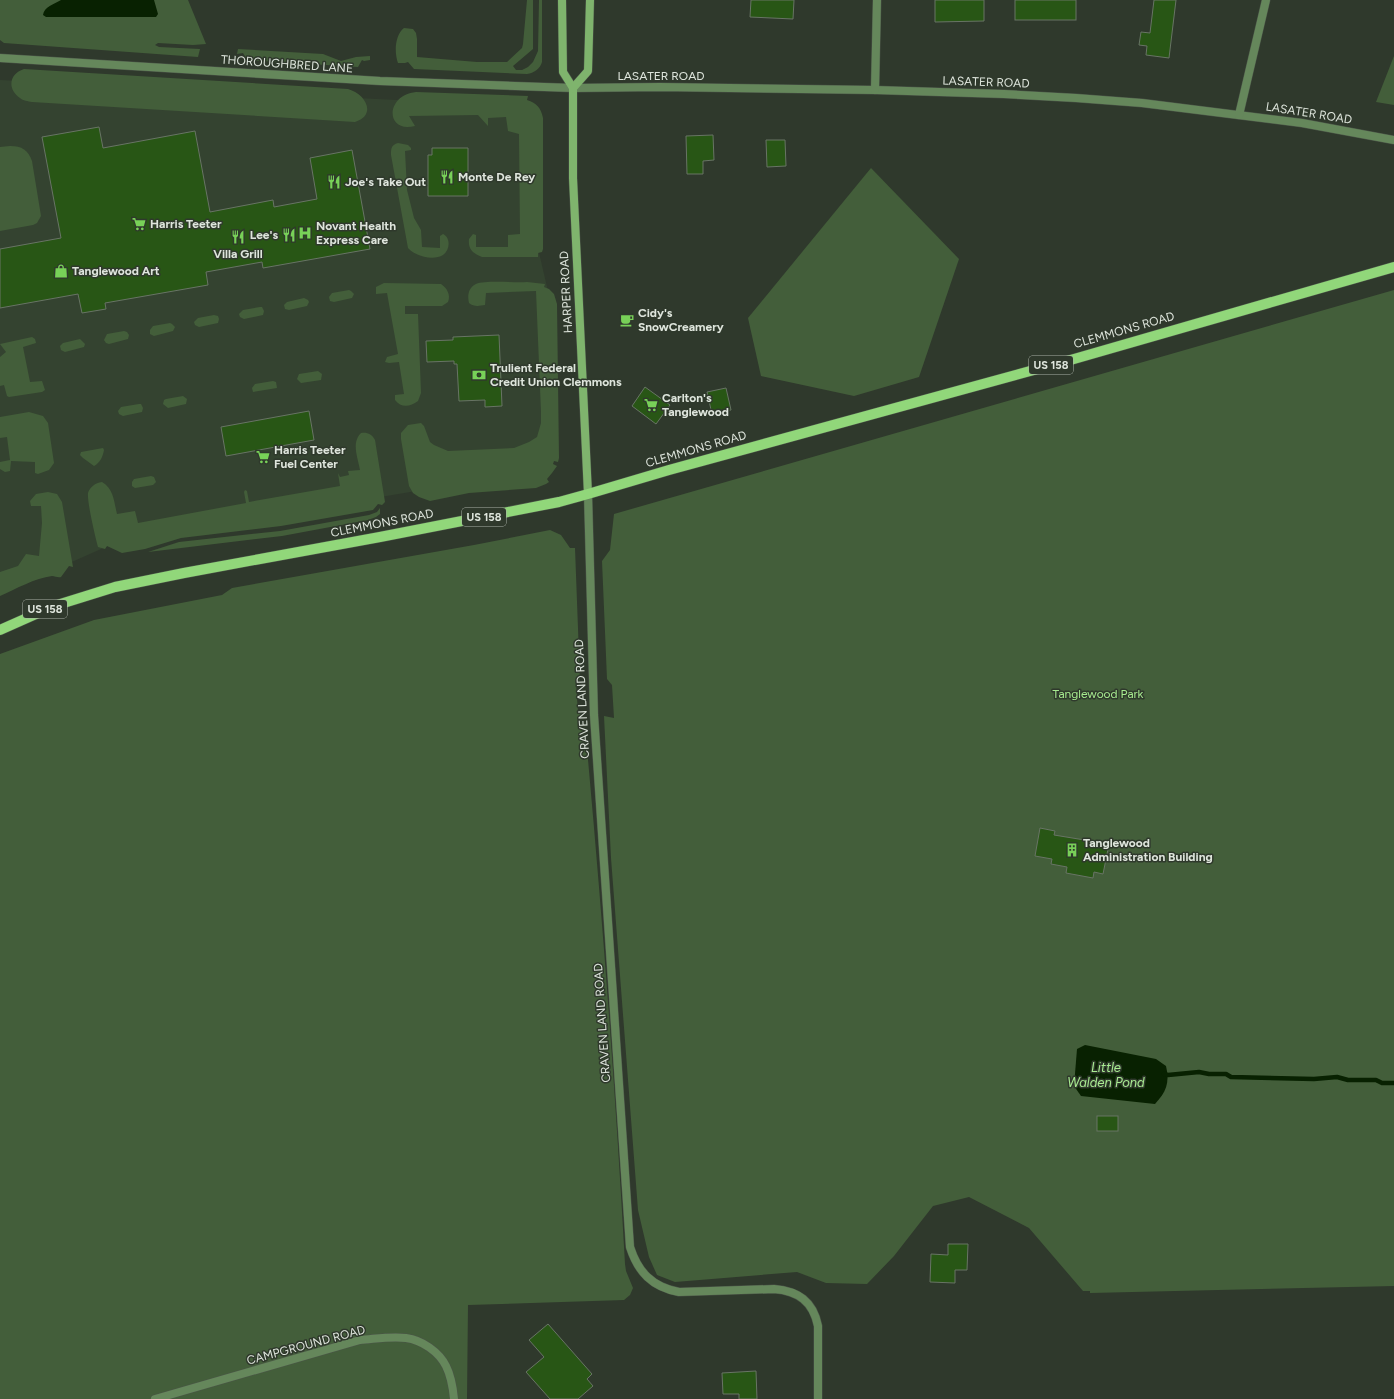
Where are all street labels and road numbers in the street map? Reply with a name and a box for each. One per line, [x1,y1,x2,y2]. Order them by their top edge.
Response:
street label: THOROUGHBRED LANE [221,52,353,76]
street label: LASATER ROAD [617,69,705,83]
street label: LASATER ROAD [942,73,1030,91]
street label: LASATER ROAD [1265,99,1353,127]
street label: HARPER ROAD [557,250,575,334]
street label: CLEMMONS ROAD [1072,309,1176,351]
road number: US 158 [1029,356,1073,374]
street label: CLEMMONS ROAD [644,428,748,470]
street label: CLEMMONS ROAD [329,506,435,540]
road number: US 158 [462,508,506,526]
road number: US 158 [23,600,67,618]
street label: CRAVEN LAND ROAD [572,639,592,759]
street label: CRAVEN LAND ROAD [591,963,613,1083]
street label: CAMPGROUND ROAD [245,1322,367,1368]

